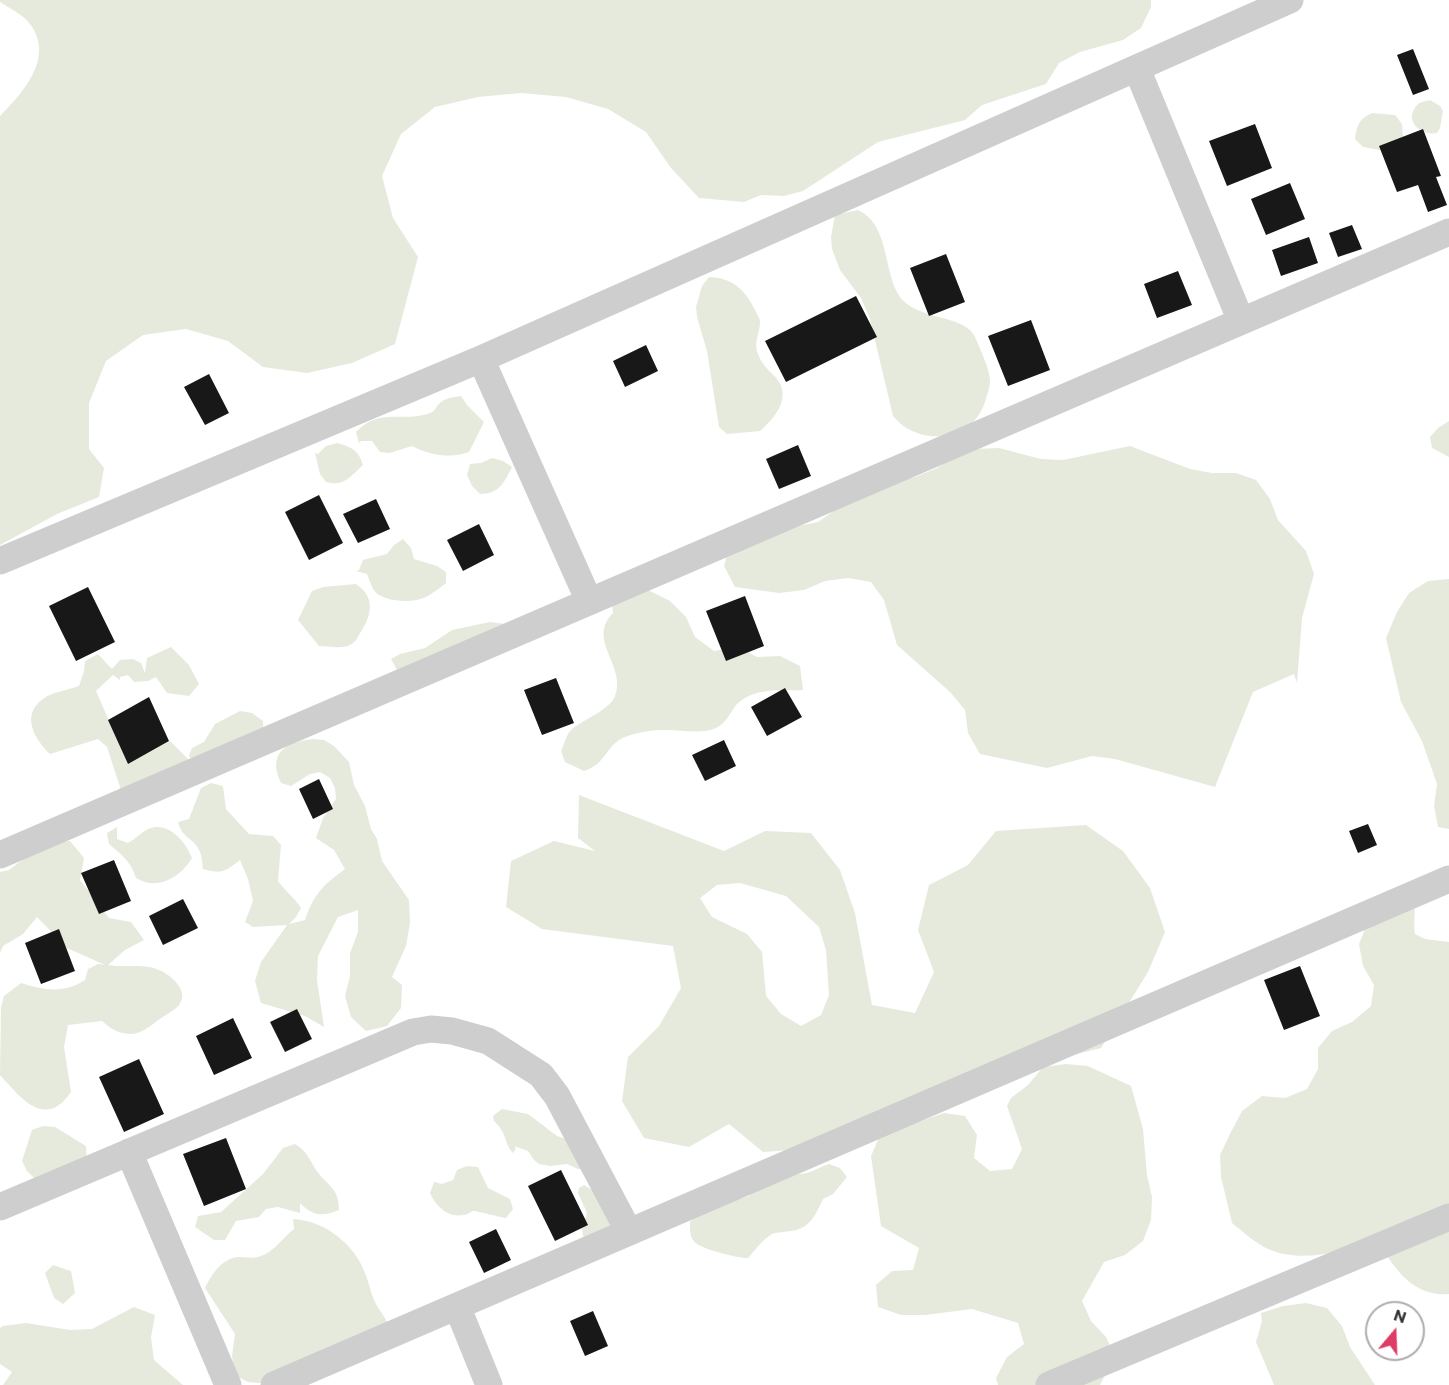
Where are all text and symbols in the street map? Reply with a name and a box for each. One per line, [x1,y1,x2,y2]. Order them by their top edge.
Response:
north arrow [1365,1301,1425,1361]
text: N [1392,1304,1409,1326]

